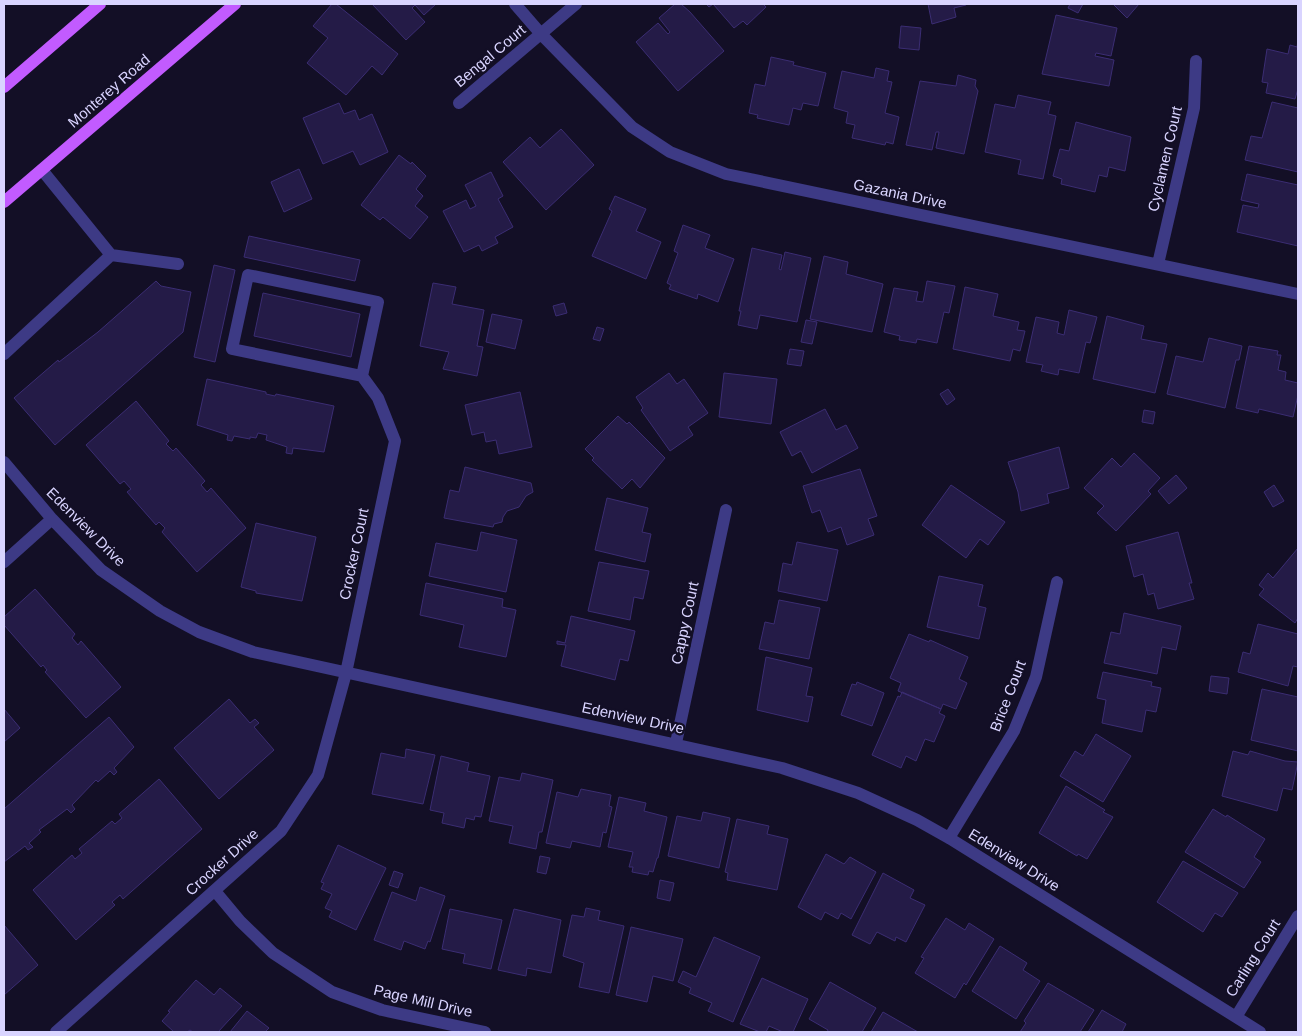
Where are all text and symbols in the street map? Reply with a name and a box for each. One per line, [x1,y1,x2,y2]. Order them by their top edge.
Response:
street label: Bengal Court [451,20,529,90]
street label: Monterey Road [64,51,153,131]
street label: Cyclamen Court [1144,104,1185,213]
street label: Gazania Drive [852,175,948,212]
street label: Edenview Drive [43,484,129,570]
street label: Crocker Court [335,506,372,601]
street label: Cappy Court [667,579,702,666]
street label: Brice Court [986,657,1029,734]
street label: Edenview Drive [580,698,686,737]
street label: Crocker Drive [182,825,261,899]
street label: Edenview Drive [966,825,1063,894]
street label: Carling Court [1222,915,1284,1000]
street label: Page Mill Drive [372,981,474,1020]

